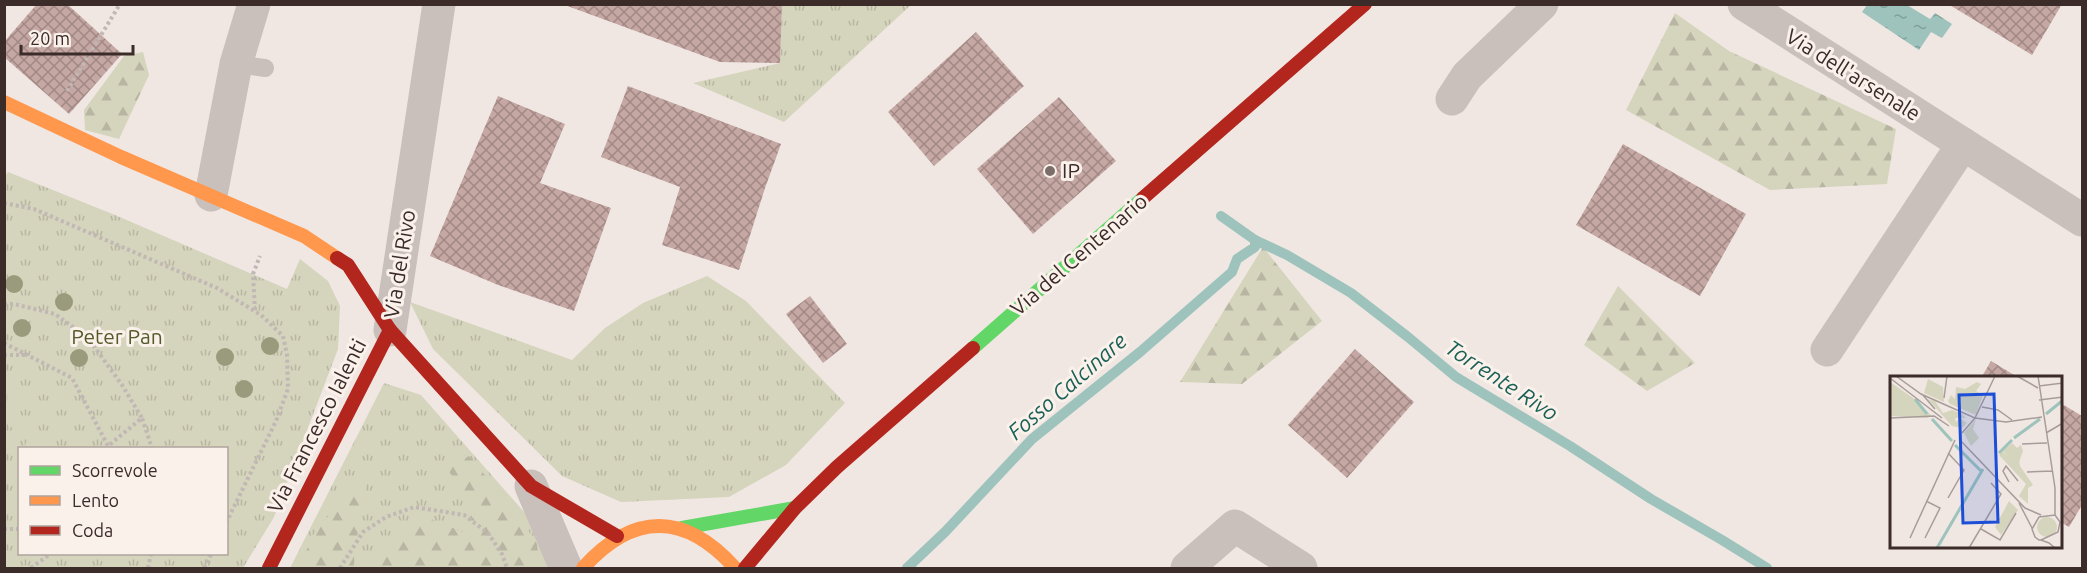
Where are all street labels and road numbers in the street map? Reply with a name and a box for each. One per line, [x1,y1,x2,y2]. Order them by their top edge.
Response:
street label: Via dell'arsenale [1782,23,1925,125]
street label: Via del Centenario [1005,188,1152,320]
street label: Via del Rivo [379,208,419,320]
street label: Via Francesco Ialenti [262,335,370,517]

